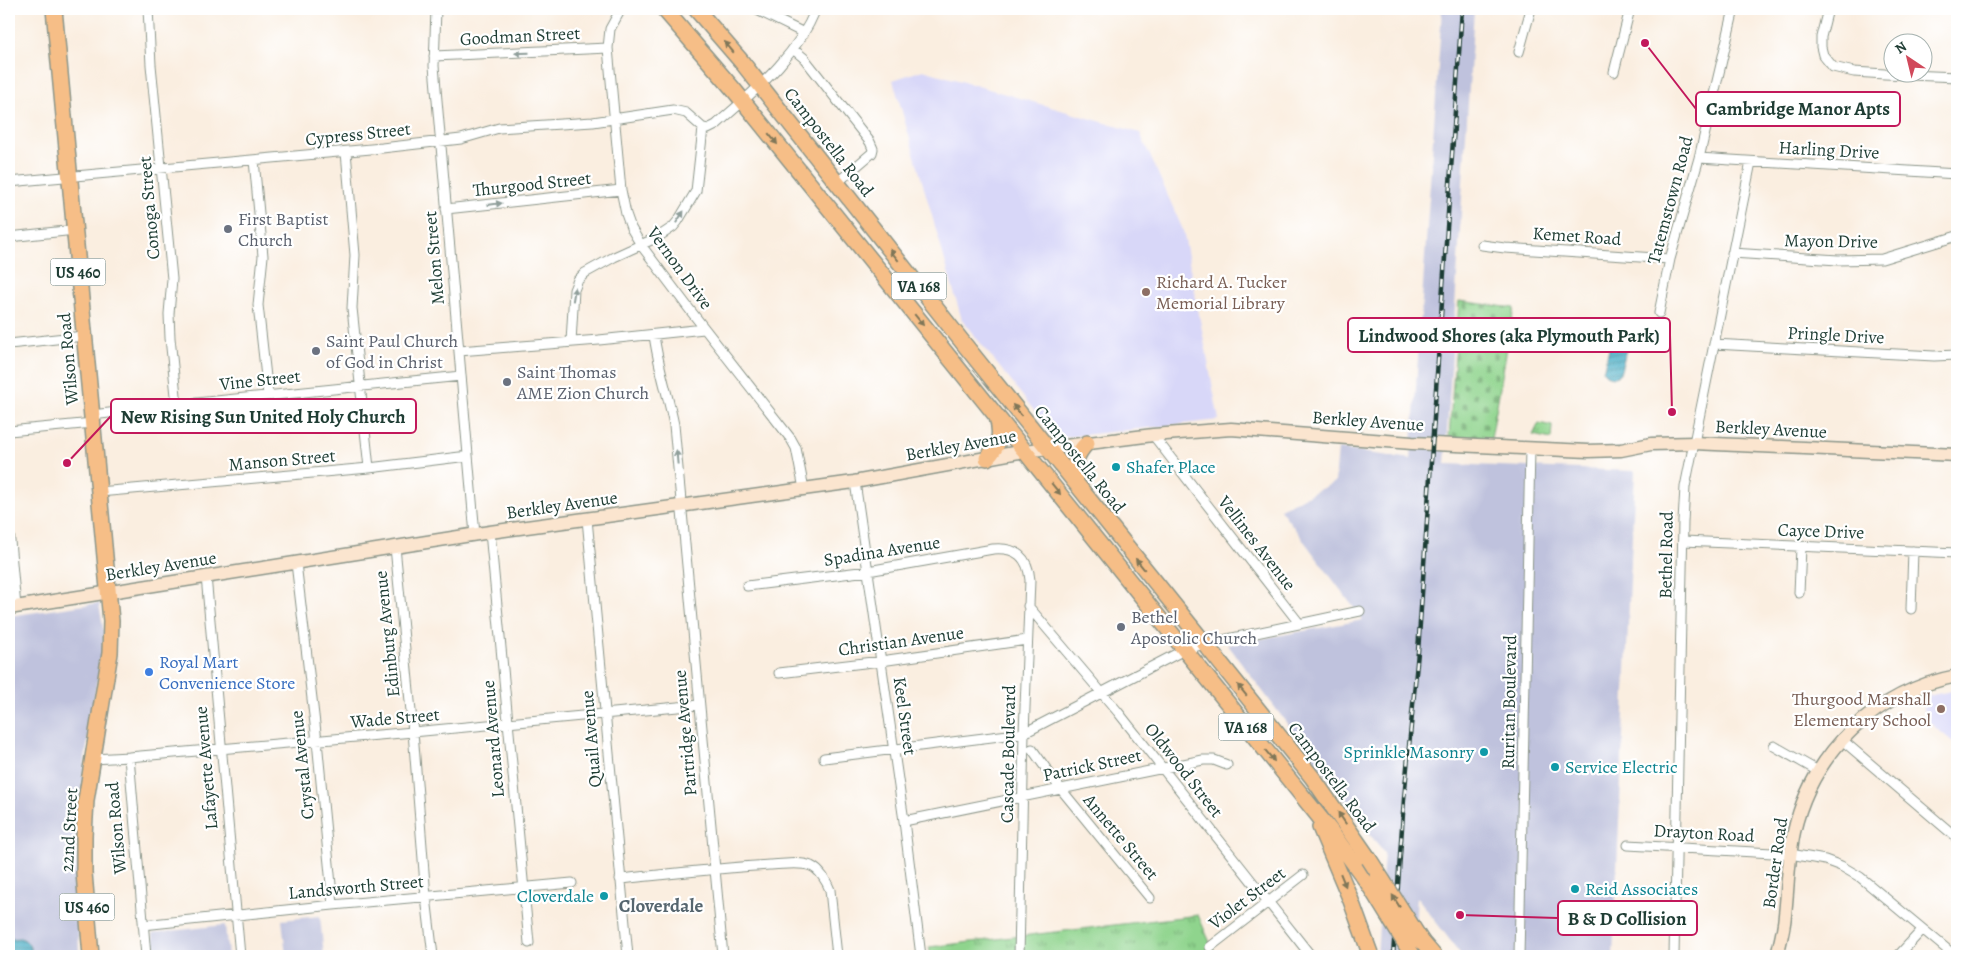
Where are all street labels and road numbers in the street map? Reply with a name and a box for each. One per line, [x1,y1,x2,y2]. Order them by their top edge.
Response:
street label: Goodman Street [459,21,581,51]
street label: Campostella Road [779,82,879,202]
street label: Cypress Street [304,117,412,151]
street label: Tatemstown Road [1641,133,1699,267]
street label: Harling Drive [1778,135,1880,165]
street label: Conoga Street [133,155,165,261]
street label: Thurgood Street [472,166,592,202]
street label: Melon Street [418,210,450,306]
street label: Vernon Drive [641,221,718,314]
street label: Kemet Road [1532,221,1622,251]
street label: Mayon Drive [1784,228,1878,254]
road number: US 460 [50,258,106,286]
road number: VA 168 [892,272,946,300]
street label: Wilson Road [52,311,84,407]
street label: Pringle Drive [1787,320,1885,350]
street label: Vine Street [217,364,302,396]
street label: Campostella Road [1029,400,1131,518]
street label: Berkley Avenue [1311,405,1425,437]
street label: Berkley Avenue [1714,414,1828,444]
street label: Berkley Avenue [904,423,1018,467]
street label: Manson Street [228,443,336,477]
street label: Berkley Avenue [505,485,619,525]
street label: Vellines Avenue [1212,490,1302,595]
street label: Bethel Road [1653,511,1679,599]
street label: Cayce Drive [1777,517,1865,545]
street label: Spadina Avenue [822,530,942,572]
street label: Berkley Avenue [104,545,218,587]
street label: Edinburg Avenue [368,570,406,698]
street label: Christian Avenue [837,620,965,662]
street label: Ruritan Boulevard [1496,634,1522,769]
street label: Partridge Avenue [668,669,702,797]
street label: Keel Street [888,675,922,757]
street label: Leonard Avenue [476,679,510,799]
street label: Cascade Boulevard [995,684,1021,823]
street label: Quail Avenue [575,689,607,789]
street label: Wade Street [348,702,441,734]
street label: Lafayette Avenue [189,705,223,831]
street label: Crystal Avenue [284,709,320,821]
road number: VA 168 [1218,714,1274,740]
street label: Campostella Road [1283,717,1382,837]
street label: Oldwood Street [1139,718,1229,822]
street label: Patrick Street [1040,743,1144,787]
street label: Wilson Road [100,780,132,876]
street label: 22nd Street [55,787,83,873]
street label: Annette Street [1077,788,1164,885]
street label: Border Road [1757,815,1793,910]
street label: Drayton Road [1653,818,1756,848]
street label: Violet Street [1203,861,1290,935]
street label: Landsworth Street [287,869,425,905]
road number: US 460 [59,894,114,920]

